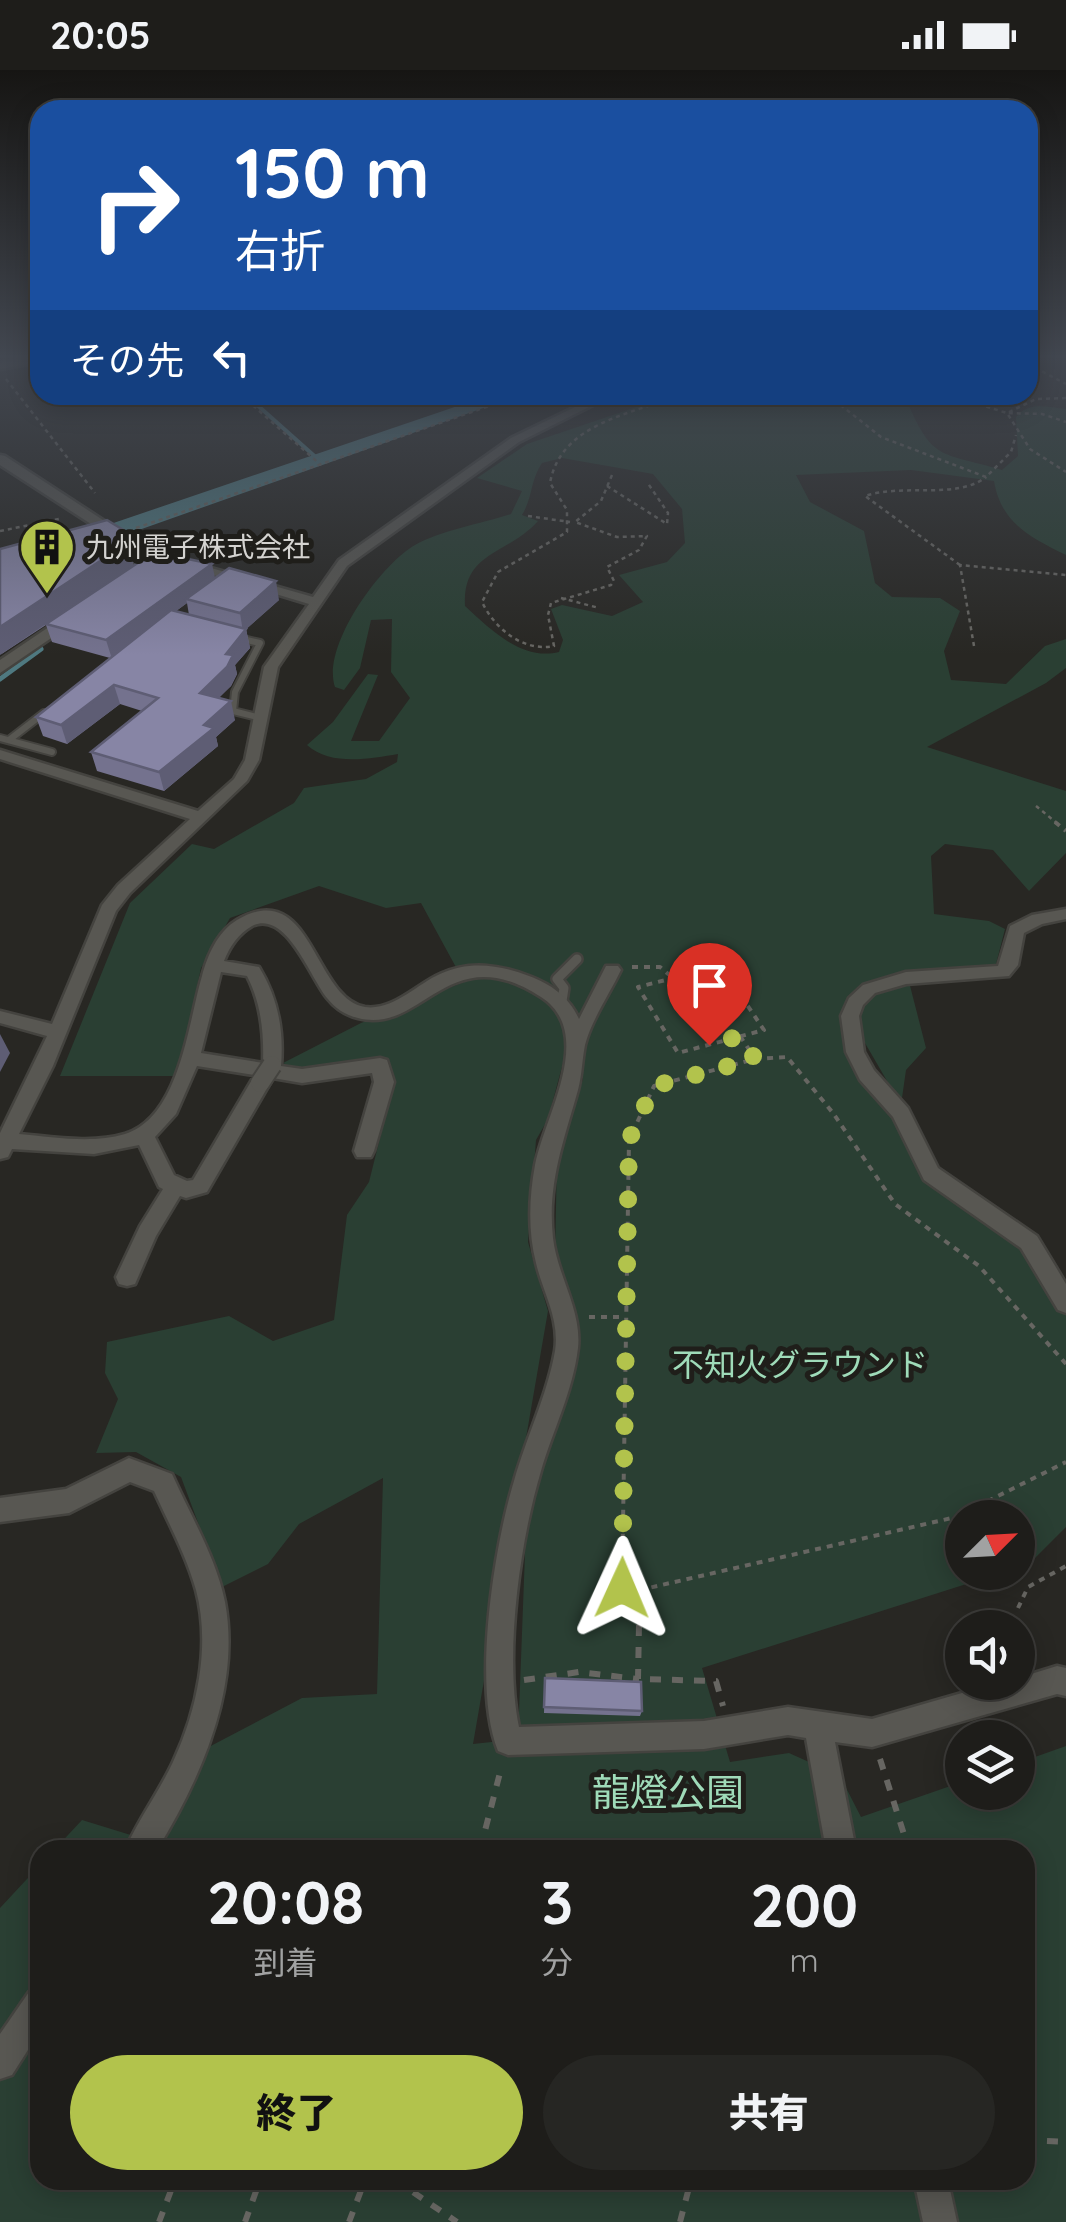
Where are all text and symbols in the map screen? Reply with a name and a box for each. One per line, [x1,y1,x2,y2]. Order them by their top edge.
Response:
text: 20:05 [50,11,151,59]
text: 150 m [235,128,430,216]
icon: right [70,140,200,270]
text: 右折 [235,222,325,278]
icon: left [204,330,259,385]
text: その先 [70,336,184,384]
building icon: 九州電子株式会社 [17,517,77,596]
place label: 九州電子株式会社 [86,529,310,564]
pin [667,943,752,1046]
icon: arrive [682,958,737,1013]
park label: 不知火グラウンド [672,1344,928,1384]
north arrow [945,1500,1035,1590]
map controls [945,1500,1035,1810]
position arrow [570,1536,674,1640]
button: sound [945,1610,1035,1700]
button: layers [945,1720,1035,1810]
park label: 龍燈公園 [592,1768,744,1816]
text: 20:08 [207,1864,364,1939]
text: 3 [541,1864,573,1939]
text: 200 [750,1867,858,1942]
text: m [790,1940,819,1980]
text: 到着 [253,1942,318,1982]
text: 分 [541,1942,573,1982]
button: 終了 [70,2055,523,2170]
button: 共有 [543,2055,995,2170]

